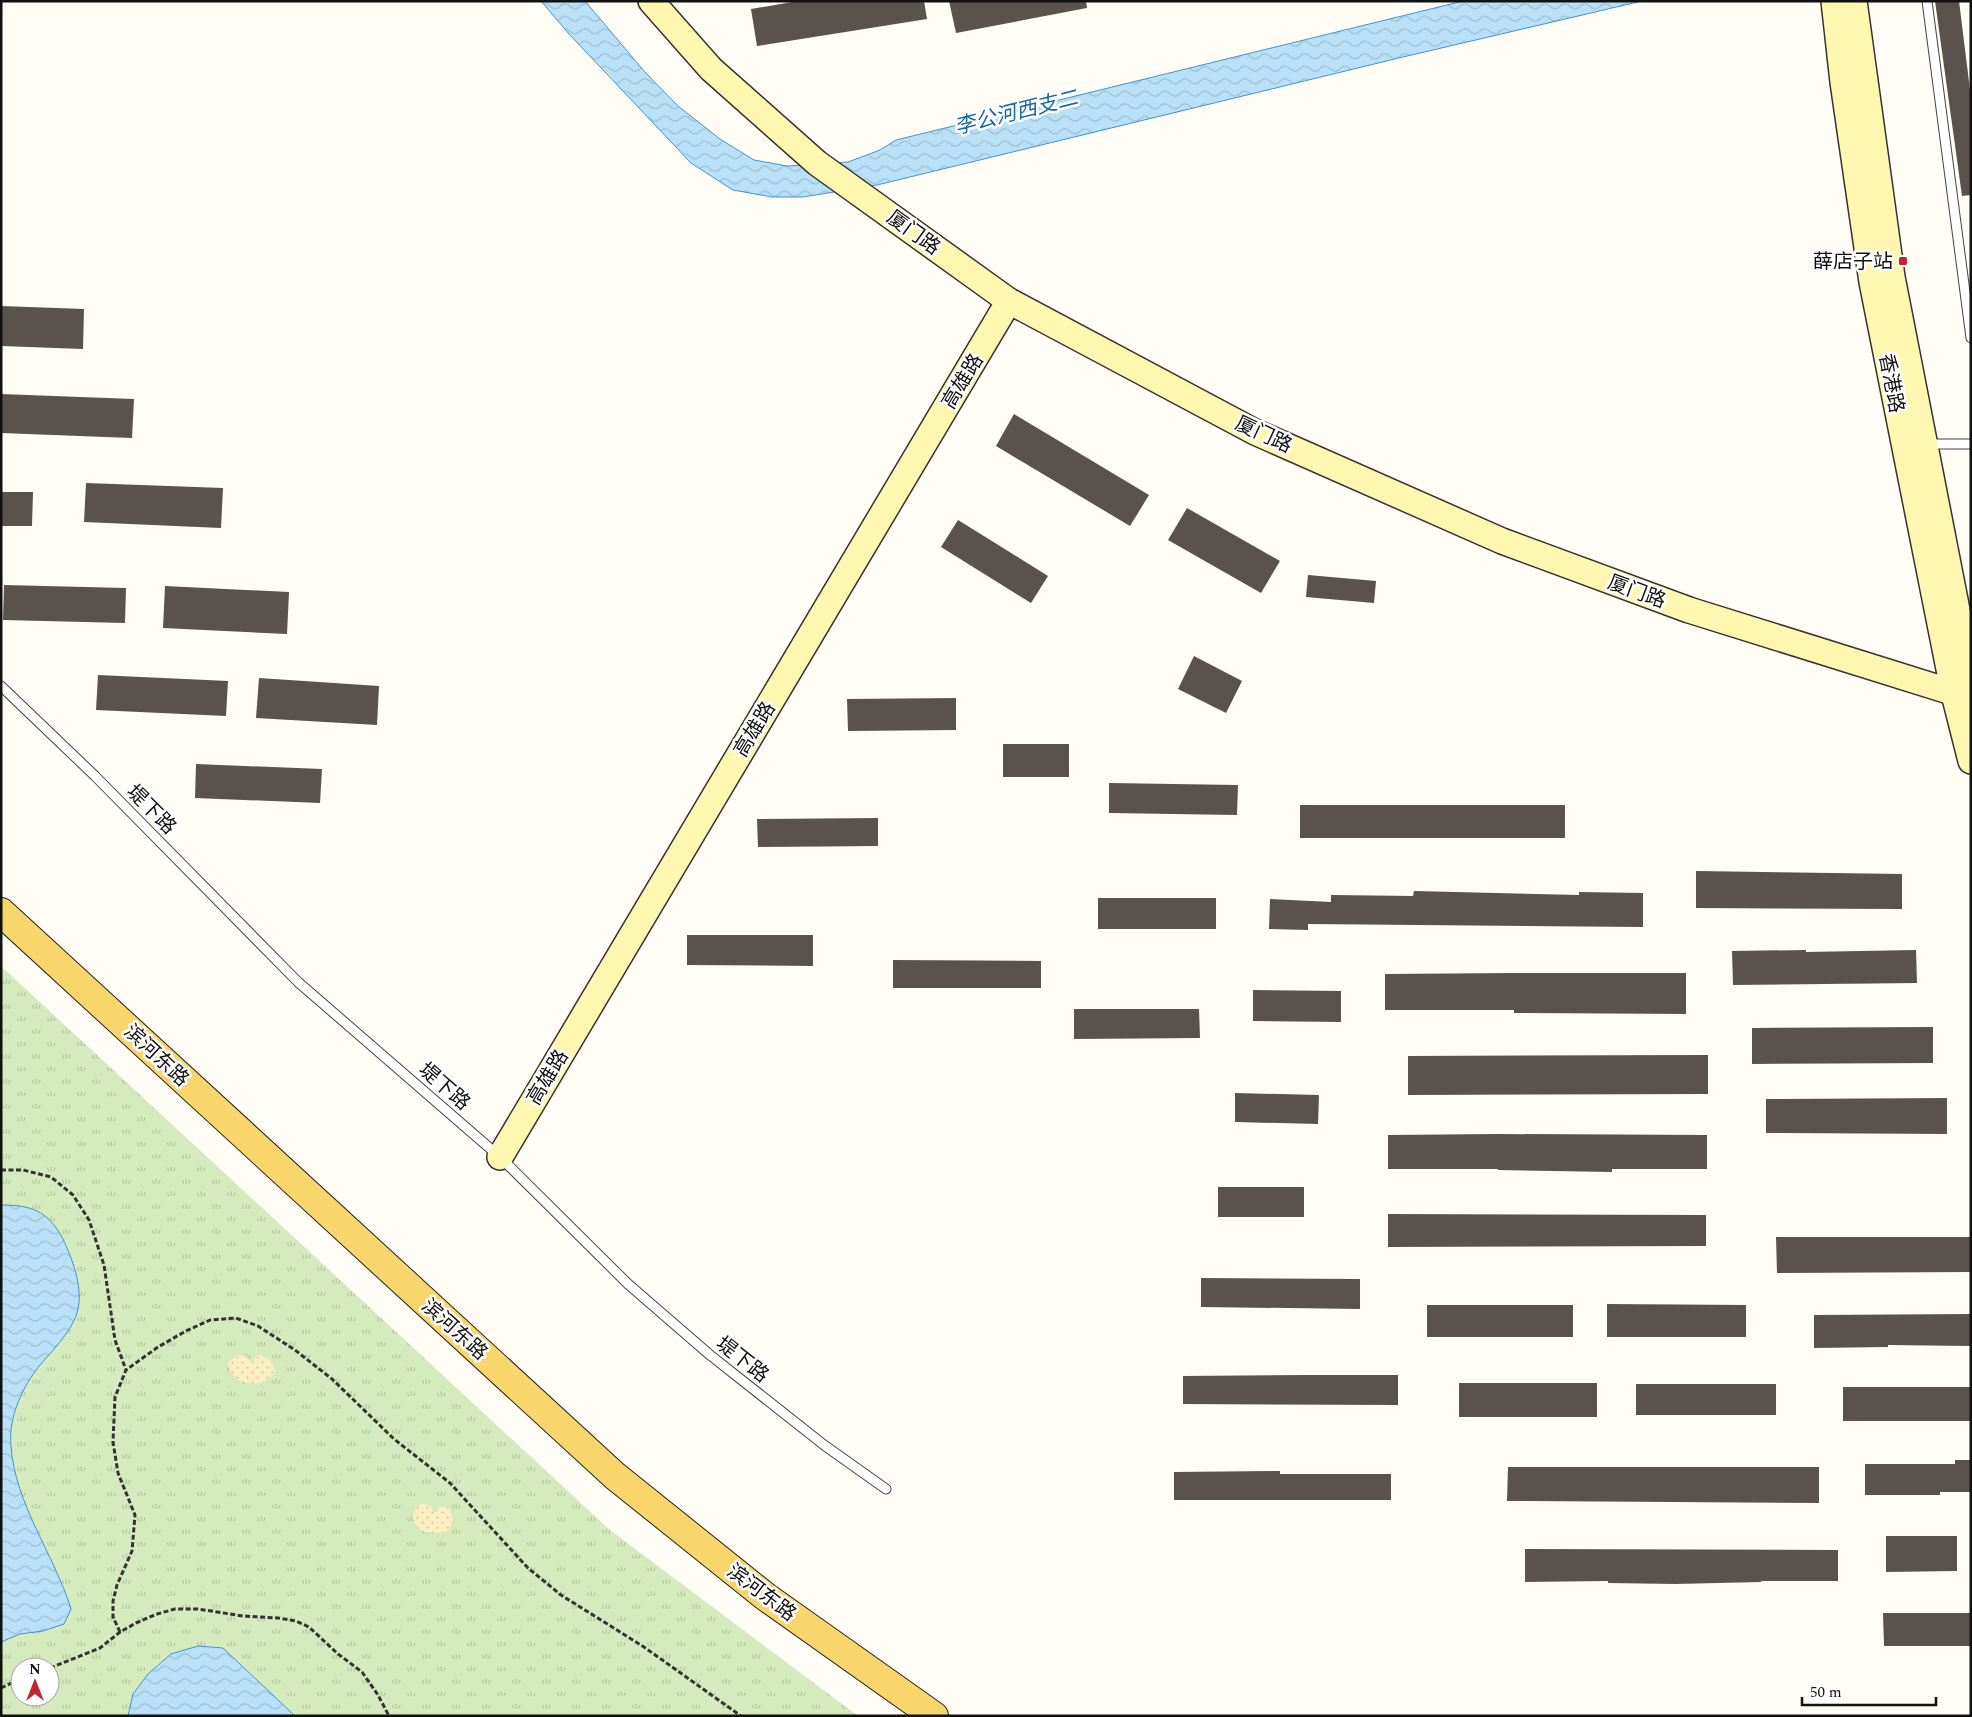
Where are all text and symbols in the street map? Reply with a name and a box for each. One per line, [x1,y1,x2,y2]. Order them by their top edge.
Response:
water label: 李公河西支二 [951,82,1082,144]
street label: 厦门路 [880,203,946,263]
place label: 薛店子站 [1813,247,1893,277]
marker: 薛店子站 [1897,255,1909,267]
street label: 高雄路 [935,348,991,415]
street label: 香港路 [1871,351,1911,416]
street label: 厦门路 [1230,409,1297,461]
street label: 厦门路 [1603,568,1670,616]
street label: 高雄路 [727,696,783,763]
street label: 堤下路 [119,778,183,842]
street label: 滨河东路 [117,1017,196,1094]
street label: 高雄路 [520,1044,576,1111]
street label: 堤下路 [412,1056,477,1118]
street label: 滨河东路 [415,1292,494,1368]
street label: 堤下路 [710,1329,775,1390]
street label: 滨河东路 [720,1557,802,1629]
north arrow [10,1657,60,1707]
text: N [29,1659,41,1680]
scale bar [1802,1674,1936,1706]
text: 50 m [1810,1681,1842,1704]

